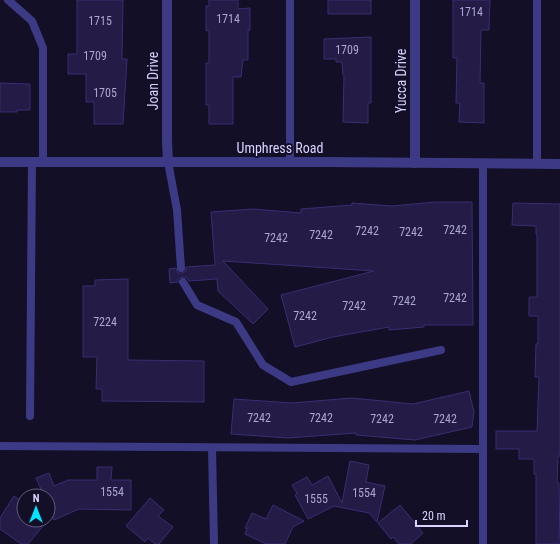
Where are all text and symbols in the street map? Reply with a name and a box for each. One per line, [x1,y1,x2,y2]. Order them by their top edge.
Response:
house number: 1714 [459,5,483,19]
house number: 1714 [216,12,240,26]
house number: 1715 [88,14,112,28]
house number: 1709 [335,43,359,57]
street label: Yucca Drive [393,48,409,113]
house number: 1709 [83,49,107,63]
street label: Joan Drive [145,51,161,110]
house number: 1705 [93,86,117,100]
street label: Umphress Road [237,140,323,156]
house number: 7242 [443,223,467,237]
house number: 7242 [355,224,379,238]
house number: 7242 [399,225,423,239]
house number: 7242 [309,228,333,242]
house number: 7242 [264,231,288,245]
house number: 7242 [443,291,467,305]
house number: 7242 [392,294,416,308]
house number: 7242 [342,299,366,313]
house number: 7242 [293,309,317,323]
house number: 7224 [93,315,117,329]
house number: 7242 [247,411,271,425]
house number: 7242 [309,411,333,425]
house number: 7242 [370,412,394,426]
house number: 7242 [433,412,457,426]
house number: 1554 [100,485,124,499]
house number: 1554 [352,486,376,500]
north arrow [16,488,56,528]
text: N [33,492,40,505]
house number: 1555 [304,492,328,506]
scale bar [416,502,467,528]
text: 20 m [422,509,446,523]

